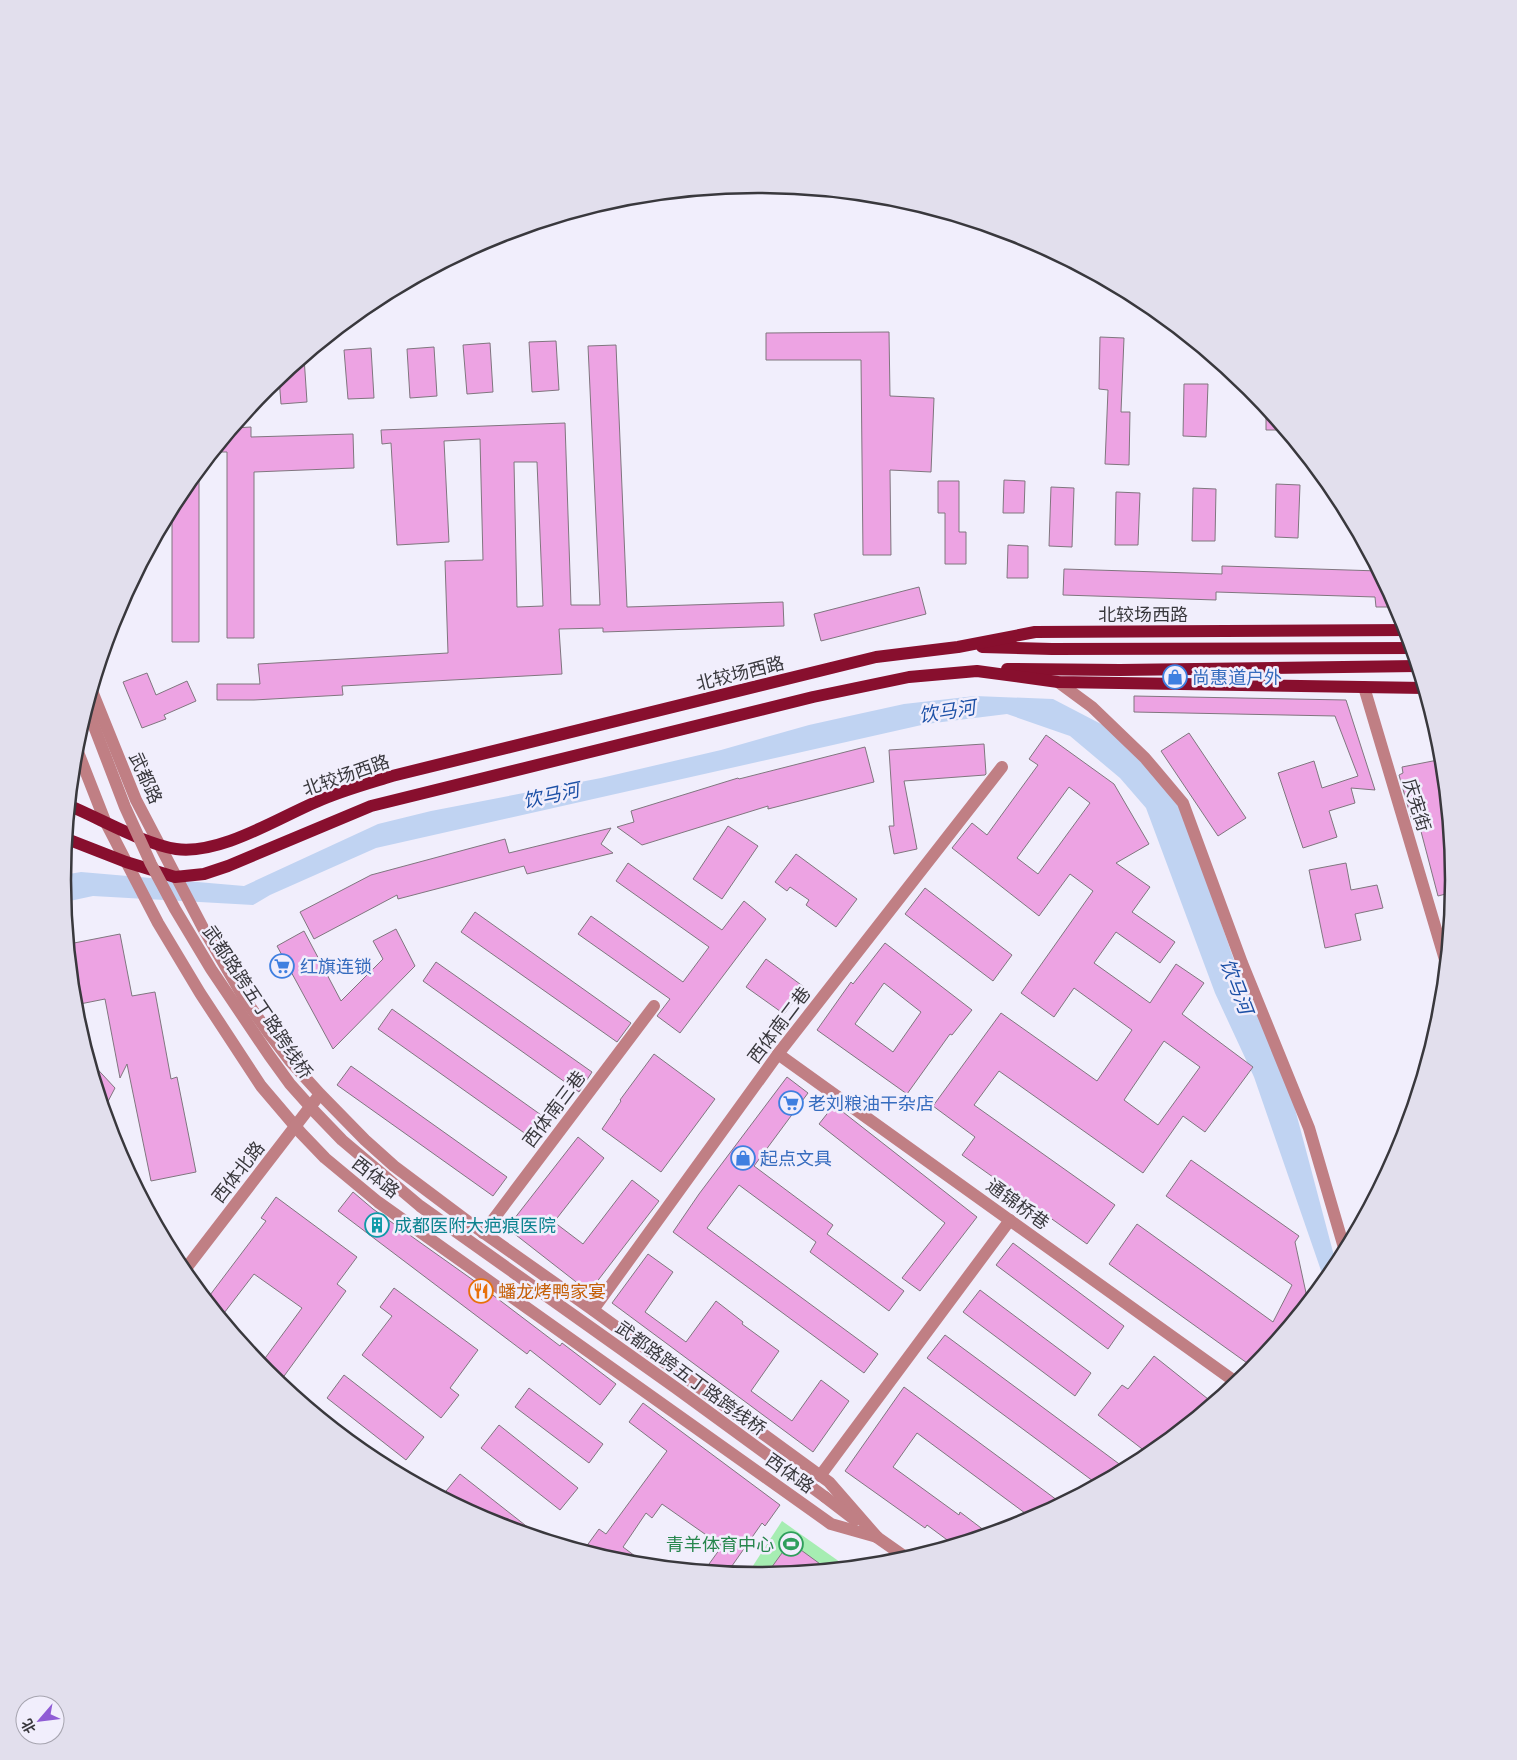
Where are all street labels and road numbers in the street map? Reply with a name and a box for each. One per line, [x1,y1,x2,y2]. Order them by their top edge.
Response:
street label: 北较场西路 [1098,604,1188,625]
street label: 北较场西路 [694,652,786,694]
street label: 武都路 [125,749,167,807]
street label: 北较场西路 [300,750,392,800]
street label: 庆宪街 [1399,776,1435,834]
street label: 武都路跨五丁路跨线桥 [199,922,317,1082]
street label: 西体南二巷 [744,983,814,1067]
street label: 西体南三巷 [519,1067,589,1151]
street label: 西体北路 [208,1137,268,1207]
street label: 西体路 [348,1152,404,1202]
street label: 通锦桥巷 [983,1174,1053,1234]
street label: 武都路跨五丁路跨线桥 [612,1317,770,1439]
street label: 西体路 [762,1449,818,1497]

